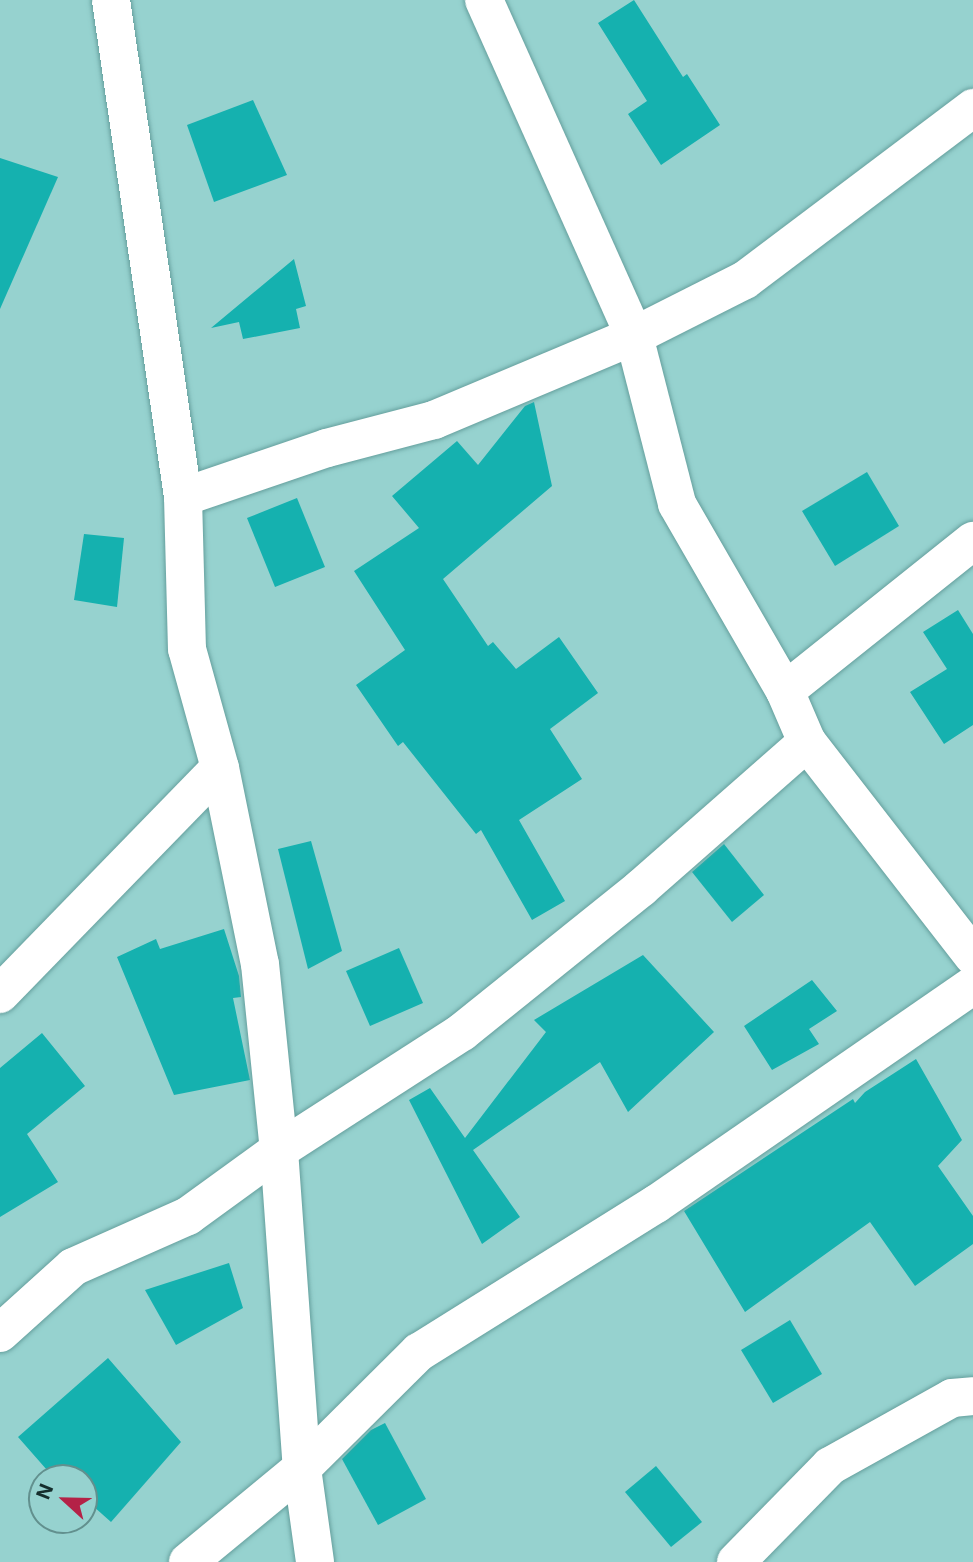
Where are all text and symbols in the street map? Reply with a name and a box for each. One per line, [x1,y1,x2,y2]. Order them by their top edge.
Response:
north arrow [28,1464,98,1534]
text: N [32,1481,58,1503]

